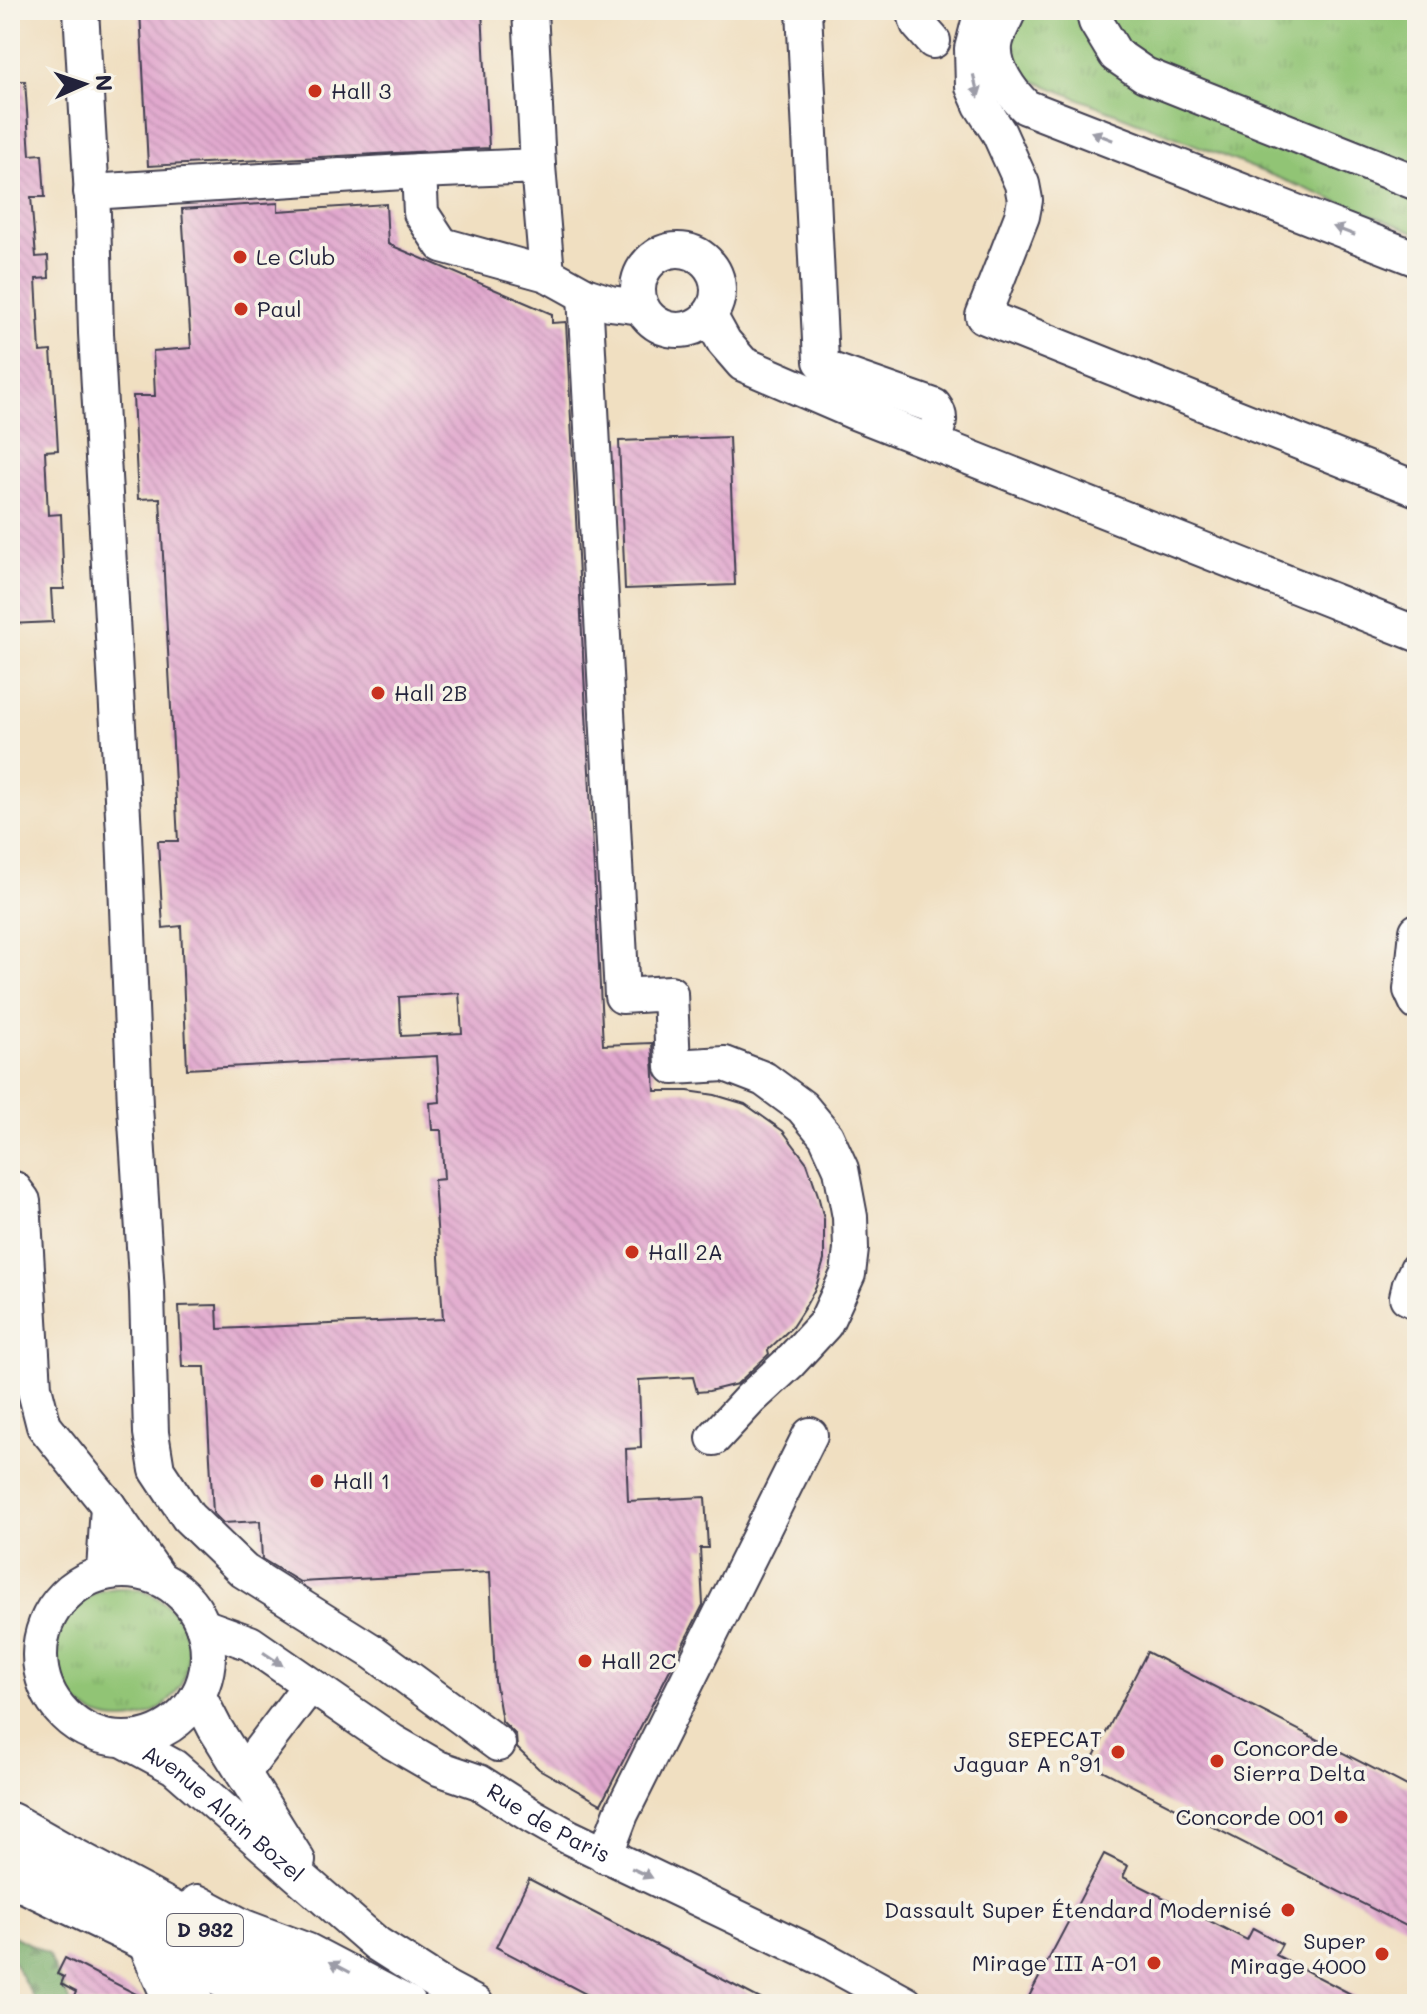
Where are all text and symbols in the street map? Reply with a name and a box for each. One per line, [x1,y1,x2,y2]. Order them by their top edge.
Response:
north arrow [44,44,124,124]
text: N [90,74,119,92]
one-way arrow [970,74,983,99]
place label: Hall 3 [331,76,391,105]
marker: Hall 3 [306,82,324,100]
one-way arrow [1090,129,1114,142]
one-way arrow [1332,224,1356,237]
place label: Le Club [256,242,336,271]
marker: Le Club [231,248,249,266]
place label: Paul [257,294,302,323]
marker: Paul [232,300,250,318]
place label: Hall 2B [394,678,467,707]
marker: Hall 2B [369,684,387,702]
place label: Hall 2A [648,1237,723,1266]
marker: Hall 2A [623,1243,641,1261]
place label: Hall 1 [333,1466,390,1495]
marker: Hall 1 [308,1472,326,1490]
place label: Hall 2C [601,1646,676,1675]
one-way arrow [263,1652,284,1667]
marker: Hall 2C [576,1652,594,1670]
place label: SEPECAT Jaguar A n°91 [954,1724,1102,1778]
place label: Concorde Sierra Delta [1233,1733,1366,1787]
street label: Avenue Alain Bozel [138,1738,311,1888]
marker: SEPECAT Jaguar A n°91 [1109,1743,1127,1761]
marker: Concorde Sierra Delta [1208,1752,1226,1770]
street label: Rue de Paris [482,1776,615,1869]
place label: Concorde 001 [1175,1802,1325,1831]
marker: Concorde 001 [1332,1808,1350,1826]
one-way arrow [630,1867,654,1880]
place label: Dassault Super Étendard Modernisé [884,1895,1272,1924]
marker: Dassault Super Étendard Modernisé [1279,1901,1297,1919]
road number: D 932 [167,1914,243,1946]
place label: Super Mirage 4000 [1230,1926,1366,1980]
marker: Super Mirage 4000 [1373,1945,1391,1963]
place label: Mirage III A-01 [972,1948,1138,1977]
marker: Mirage III A-01 [1145,1954,1163,1972]
one-way arrow [329,1961,351,1975]

